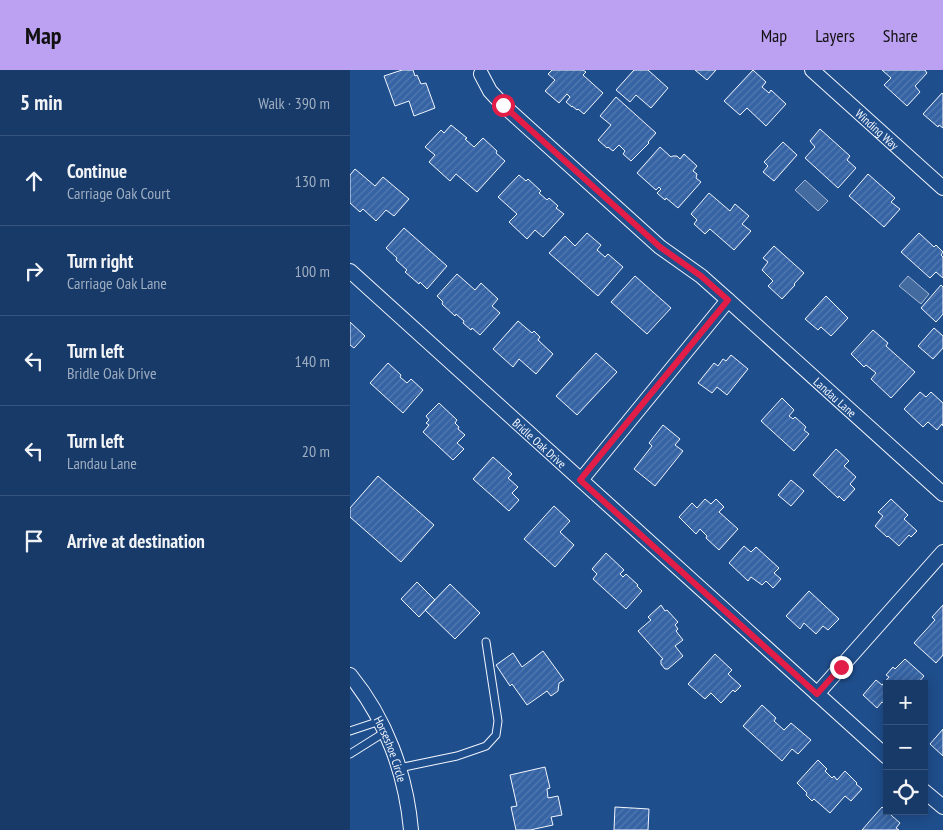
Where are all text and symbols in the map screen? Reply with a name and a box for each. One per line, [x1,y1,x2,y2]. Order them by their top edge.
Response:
text: Map [25,20,62,51]
text: Map [761,24,787,47]
text: Layers [815,24,855,47]
text: Share [883,24,918,47]
text: 5 min [20,89,62,116]
text: Walk · 390 m [258,93,330,113]
route start [492,94,515,117]
street label: Winding Way [852,105,903,153]
text: Continue [67,159,127,183]
icon: ahead [20,167,48,195]
text: 130 m [295,171,330,191]
text: Carriage Oak Court [67,183,170,203]
text: Turn right [67,249,133,273]
icon: right [20,257,48,285]
text: 100 m [295,261,330,281]
text: Carriage Oak Lane [67,273,167,293]
text: Turn left [67,339,124,363]
icon: left [20,347,48,375]
text: 140 m [295,351,330,371]
text: Bridle Oak Drive [67,363,157,383]
street label: Landau Lane [811,374,860,420]
street label: Bridle Oak Drive [510,415,570,471]
text: Turn left [67,429,124,453]
icon: left [20,437,48,465]
text: 20 m [302,441,330,461]
text: Landau Lane [67,453,137,473]
icon: arrive [20,527,48,555]
text: Arrive at destination [67,529,205,553]
route end [830,656,853,679]
map controls [883,680,928,815]
button: + [883,680,928,725]
street label: Horseshoe Circle [371,713,410,783]
button: − [883,725,928,770]
button: locate [883,770,928,815]

